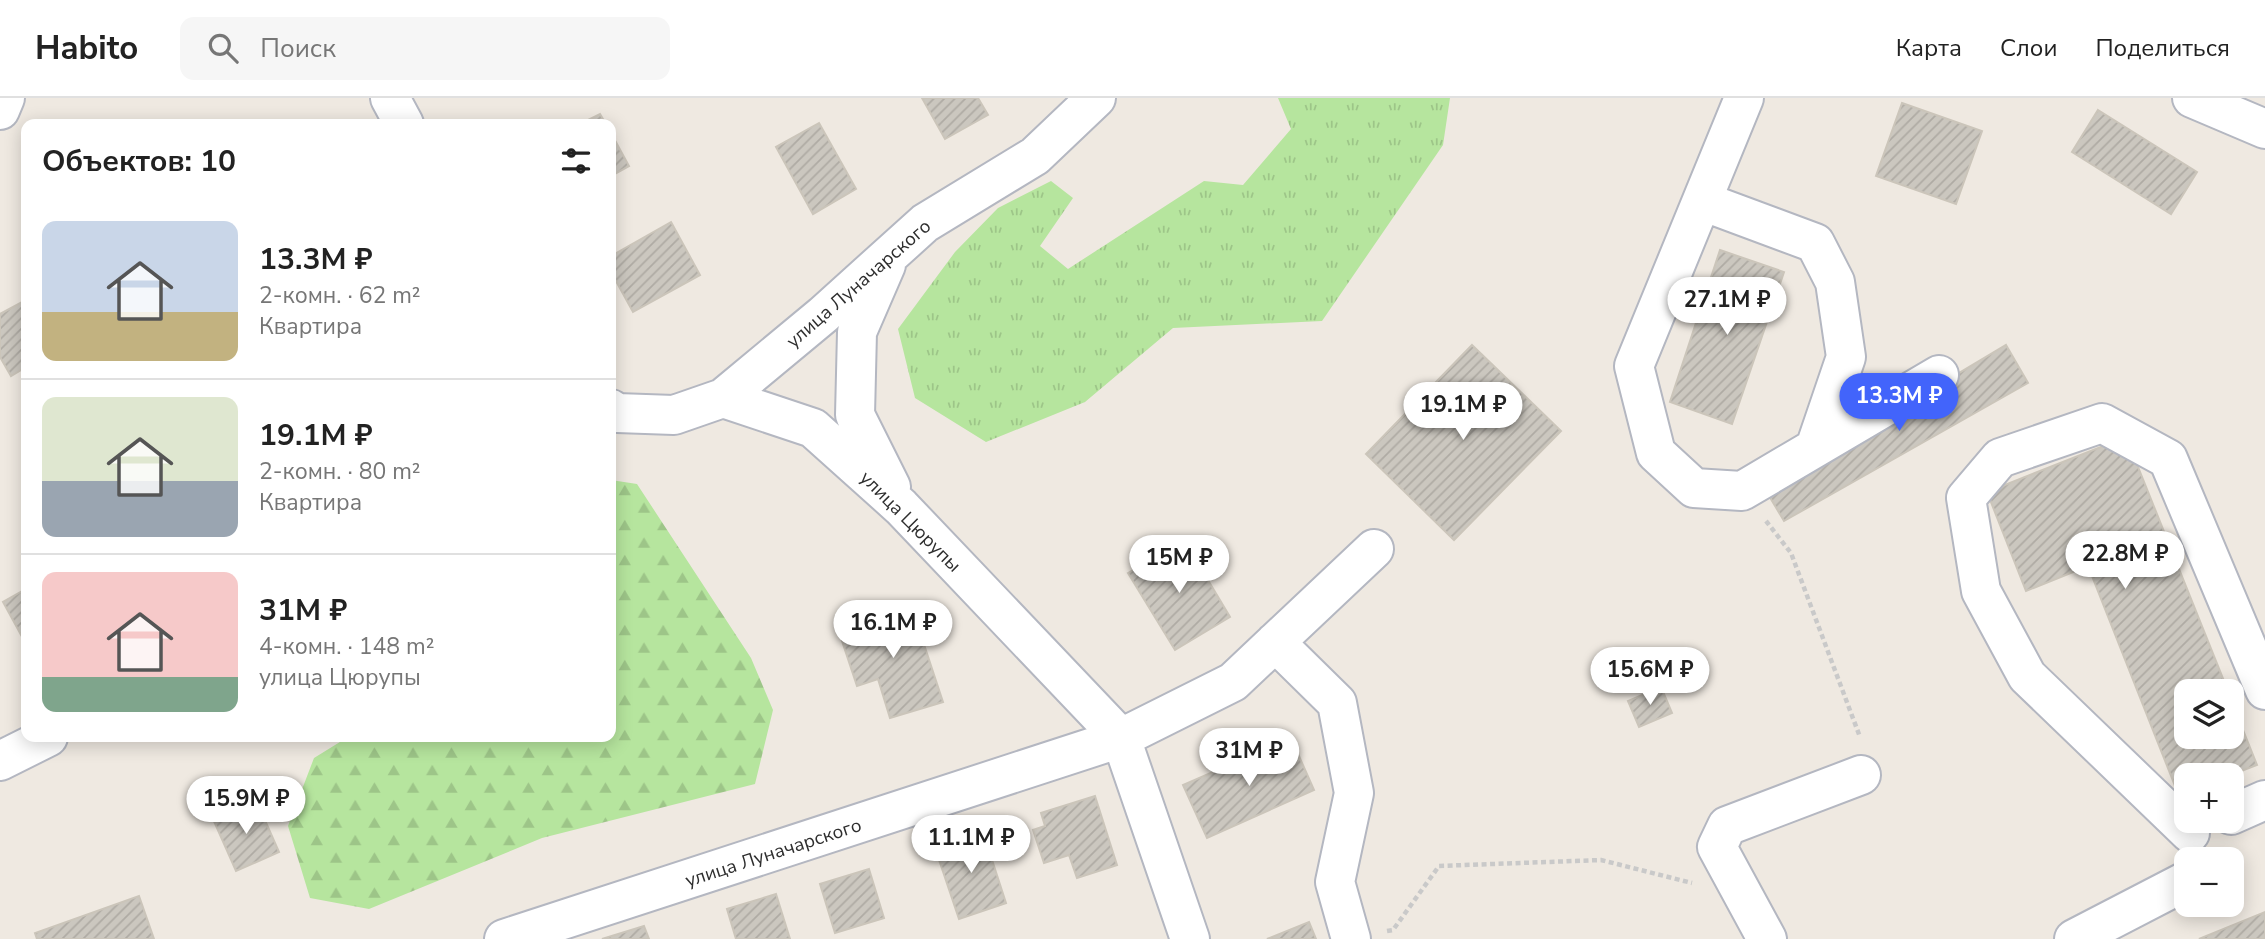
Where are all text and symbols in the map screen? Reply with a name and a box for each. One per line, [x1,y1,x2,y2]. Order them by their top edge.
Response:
search box [180,17,670,80]
text: Habito [35,26,138,71]
icon: search [204,29,242,67]
text: Поиск [260,31,336,66]
text: Карта [1896,32,1962,64]
text: Слои [2000,32,2057,64]
text: Поделиться [2095,32,2230,64]
text: Объектов: 10 [42,141,236,182]
icon: filters [557,142,595,180]
street label: улица Луначарского [781,214,937,354]
text: 13.3M ₽ [259,239,373,280]
icon: home [98,249,182,333]
pin: 27.1M ₽ [1662,278,1792,337]
text: 2-комн. · 62 m² [259,280,421,311]
text: 27.1M ₽ [1683,284,1771,315]
text: Квартира [259,311,362,342]
pin: 13.3M ₽ [1834,374,1964,433]
text: 13.3M ₽ [1855,380,1943,411]
pin: 19.1M ₽ [1398,382,1528,442]
text: 19.1M ₽ [1419,389,1507,420]
text: 19.1M ₽ [259,415,373,456]
icon: home [98,425,182,509]
text: 2-комн. · 80 m² [259,456,421,487]
street label: улица Цюрупы [854,465,967,578]
text: Квартира [259,487,362,518]
pin: 22.8M ₽ [2060,532,2190,591]
pin: 15M ₽ [1130,536,1228,595]
text: 22.8M ₽ [2081,538,2169,569]
text: 15M ₽ [1145,542,1213,573]
text: 31M ₽ [259,590,347,631]
icon: home [98,600,182,684]
pin: 16.1M ₽ [828,601,958,660]
text: 16.1M ₽ [849,607,937,638]
text: 4-комн. · 148 m² [259,631,434,662]
pin: 15.6M ₽ [1585,648,1715,707]
text: 15.6M ₽ [1606,654,1694,685]
text: улица Цюрупы [259,662,421,693]
map controls [2174,679,2244,917]
button: layers [2174,679,2244,749]
pin: 31M ₽ [1200,728,1298,788]
text: 31M ₽ [1215,735,1283,766]
button: + [2174,763,2244,833]
pin: 15.9M ₽ [181,776,311,836]
text: 15.9M ₽ [202,783,290,814]
street label: улица Луначарского [682,812,865,894]
pin: 11.1M ₽ [906,816,1036,875]
text: 11.1M ₽ [927,822,1015,853]
button: − [2174,847,2244,917]

